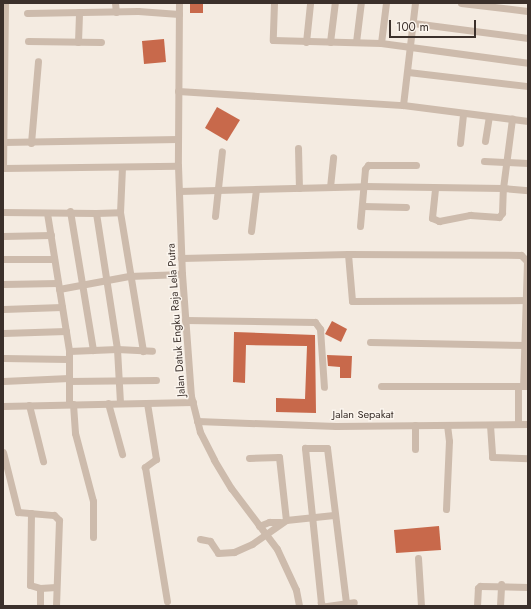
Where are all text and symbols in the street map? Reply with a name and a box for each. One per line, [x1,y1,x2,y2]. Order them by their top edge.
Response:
scale bar [391,12,478,38]
text: 100 m [396,18,429,36]
street label: Jalan Datuk Engku Raja Lela Putra [164,243,188,397]
street label: Jalan Sepakat [333,407,393,421]

